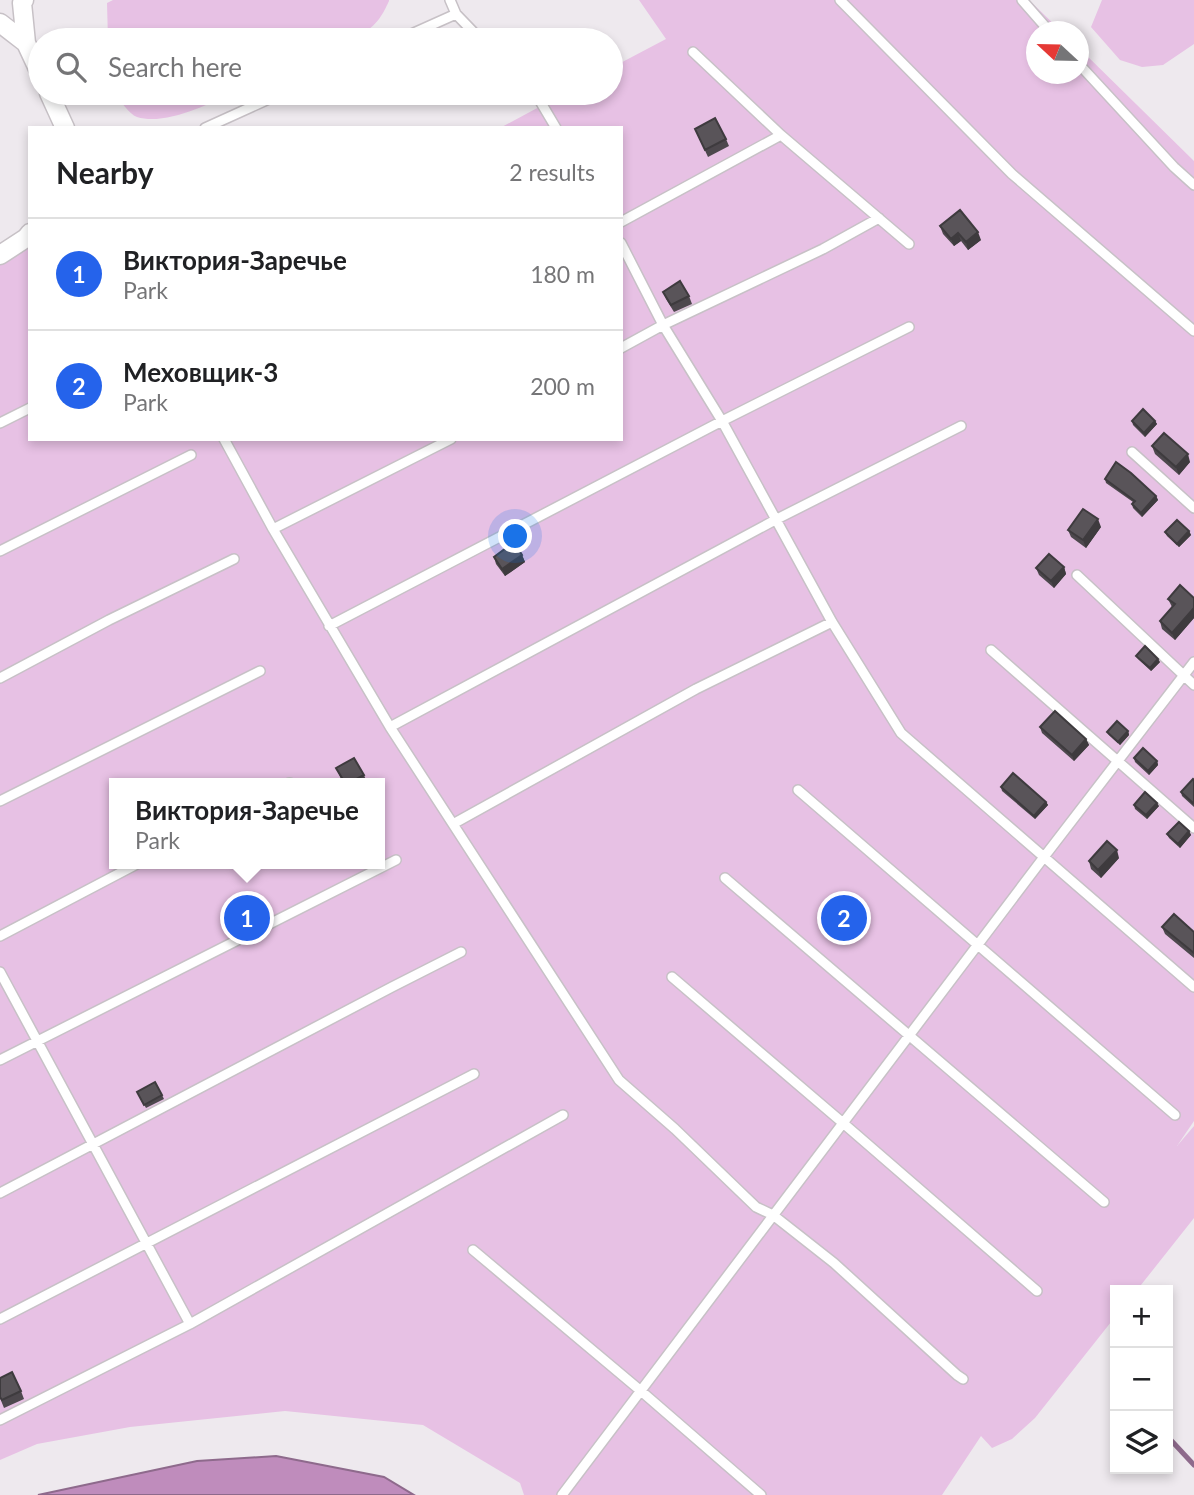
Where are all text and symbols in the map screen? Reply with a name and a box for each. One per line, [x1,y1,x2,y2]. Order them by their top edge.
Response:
north arrow [1026,21,1089,84]
search box [28,28,623,105]
icon: search [52,48,90,86]
text: Search here [108,51,242,83]
text: Nearby [56,154,154,190]
text: 2 results [509,158,595,186]
text: Виктория-Заречье [123,244,347,276]
text: 1 [72,260,86,288]
text: 180 m [530,260,595,288]
text: Park [123,276,168,304]
text: Меховщик-3 [123,356,278,388]
text: 2 [72,372,86,400]
text: 200 m [530,372,595,400]
text: Park [123,388,168,416]
your location [498,519,532,553]
popup [109,778,385,869]
text: Виктория-Заречье [135,794,359,826]
text: Park [135,826,180,854]
pin: 1 [224,892,270,944]
pin: 2 [821,892,867,944]
map controls [1110,1285,1173,1474]
button: + [1110,1285,1173,1348]
button: − [1110,1348,1173,1411]
button: layers [1110,1411,1173,1474]

